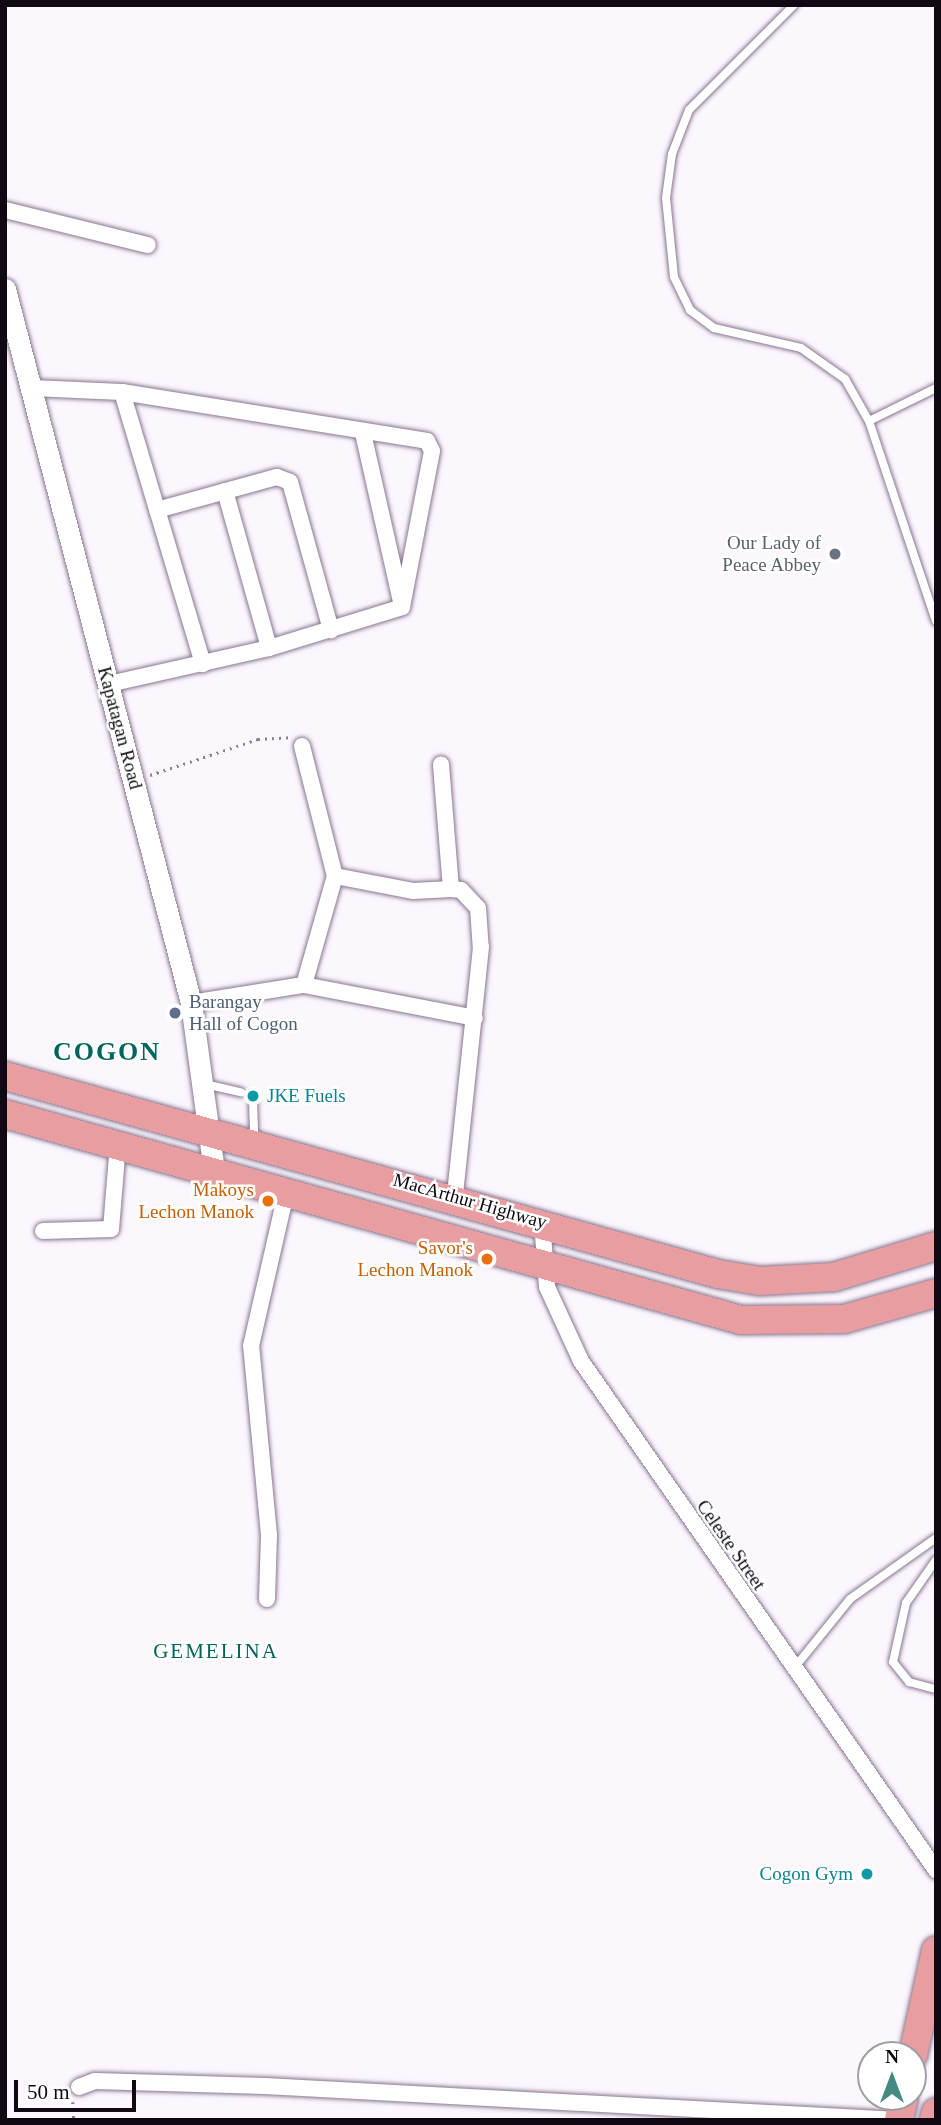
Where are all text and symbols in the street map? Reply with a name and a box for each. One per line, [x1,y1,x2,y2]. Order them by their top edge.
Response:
place label: Our Lady of Peace Abbey [721,532,821,576]
marker: Our Lady of Peace Abbey [827,546,843,562]
street label: Kapatagan Road [93,664,147,792]
place label: Barangay Hall of Cogon [189,991,298,1035]
marker: Barangay Hall of Cogon [167,1005,183,1021]
district label: COGON [54,1036,160,1068]
place label: JKE Fuels [267,1085,346,1107]
marker: JKE Fuels [245,1088,261,1104]
street label: MacArthur Highway [391,1168,549,1234]
place label: Makoys Lechon Manok [138,1179,254,1223]
marker: Makoys Lechon Manok [260,1193,276,1209]
place label: Savor's Lechon Manok [357,1237,473,1281]
marker: Savor's Lechon Manok [479,1251,495,1267]
street label: Celeste Street [692,1495,770,1595]
district label: GEMELINA [154,1638,278,1664]
place label: Cogon Gym [760,1863,853,1885]
marker: Cogon Gym [859,1866,875,1882]
north arrow [857,2041,927,2111]
text: N [885,2046,899,2067]
scale bar [18,2066,140,2110]
text: 50 m [27,2080,70,2104]

